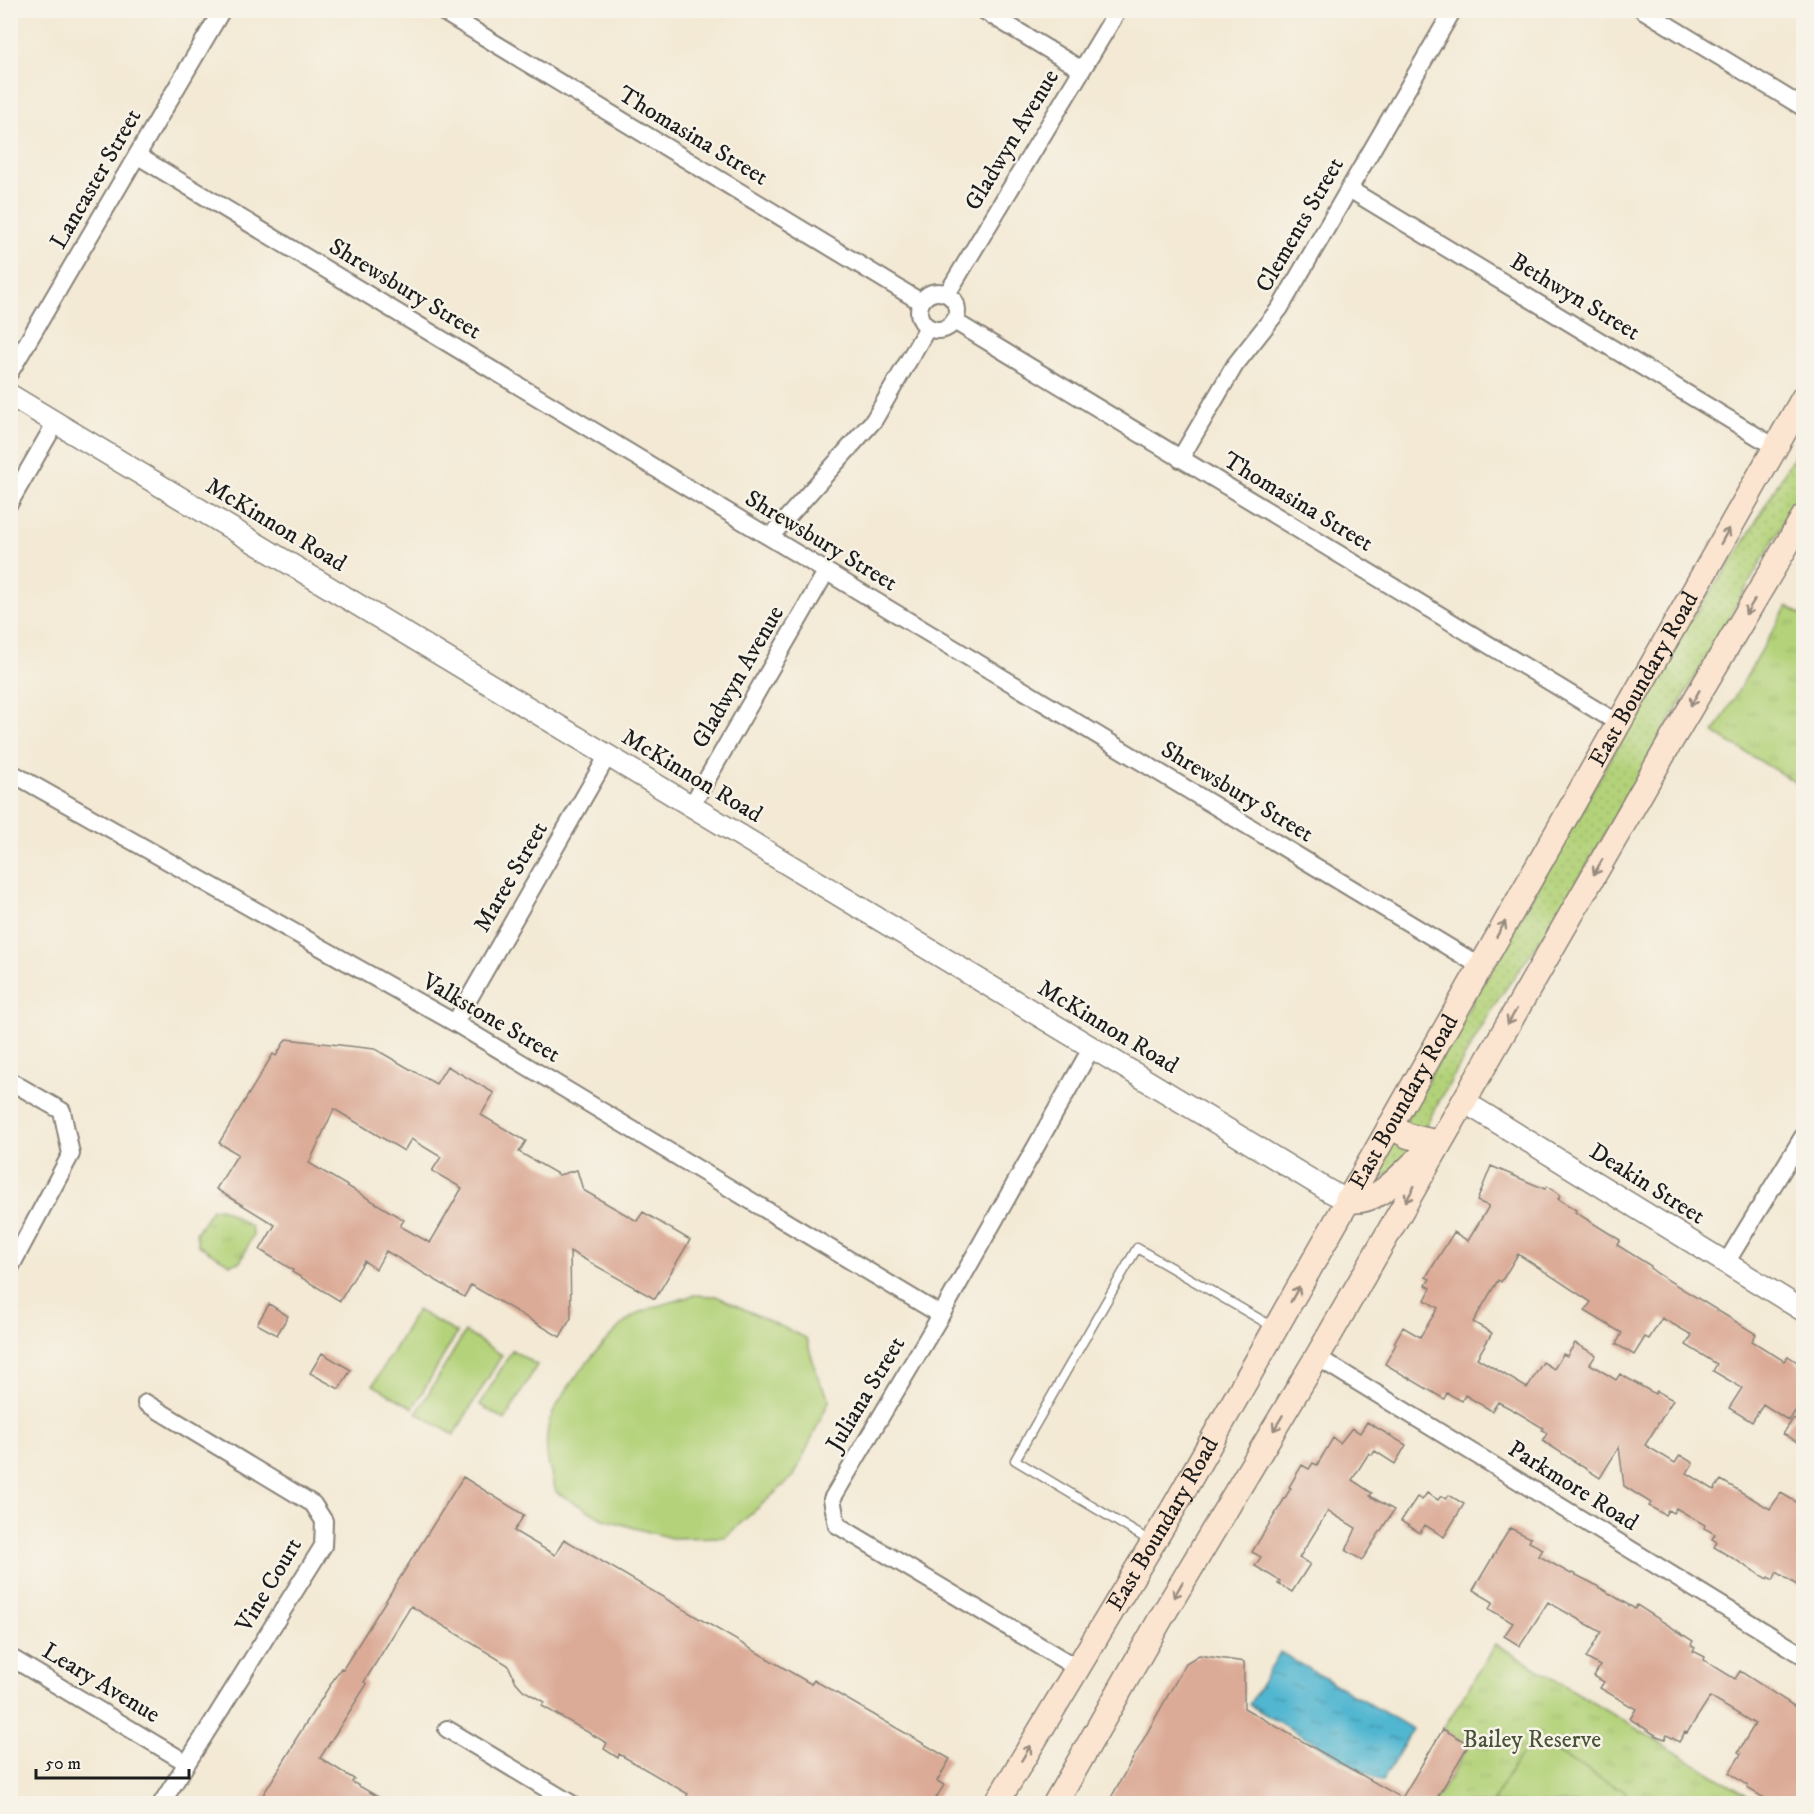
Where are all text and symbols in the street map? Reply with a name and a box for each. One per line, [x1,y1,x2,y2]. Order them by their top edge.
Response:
street label: Gladwyn Avenue [958,64,1066,216]
street label: Thomasina Street [613,80,774,193]
street label: Lancaster Street [44,103,148,254]
street label: Clements Street [1249,152,1351,298]
street label: Shrewsbury Street [323,232,487,346]
street label: Bethwyn Street [1505,246,1646,348]
street label: Thomasina Street [1218,446,1379,559]
street label: McKinnon Road [200,471,352,579]
street label: Shrewsbury Street [739,484,903,598]
one-way arrow [1720,527,1731,545]
street label: East Boundary Road [1582,586,1705,772]
one-way arrow [1743,598,1755,615]
street label: Gladwyn Avenue [685,600,791,754]
one-way arrow [1689,689,1701,706]
street label: McKinnon Road [616,722,768,830]
street label: Shrewsbury Street [1155,735,1319,849]
street label: Maree Street [467,816,555,938]
one-way arrow [1592,858,1604,875]
one-way arrow [1495,921,1507,938]
street label: Valkstone Street [416,966,566,1070]
street label: McKinnon Road [1032,973,1184,1081]
one-way arrow [1505,1008,1517,1025]
street label: East Boundary Road [1342,1009,1465,1195]
street label: Deakin Street [1584,1137,1711,1231]
one-way arrow [1404,1185,1416,1202]
one-way arrow [1289,1286,1301,1303]
street label: Juliana Street [819,1331,912,1459]
one-way arrow [1271,1414,1283,1431]
street label: East Boundary Road [1100,1432,1226,1616]
street label: Parkmore Road [1502,1434,1644,1538]
street label: Vine Court [229,1532,309,1638]
one-way arrow [1172,1581,1184,1598]
street label: Leary Avenue [37,1636,165,1730]
park label: Bailey Reserve [1463,1725,1601,1755]
scale bar [36,1742,189,1780]
one-way arrow [1020,1745,1032,1762]
text: 50 m [45,1753,81,1775]

